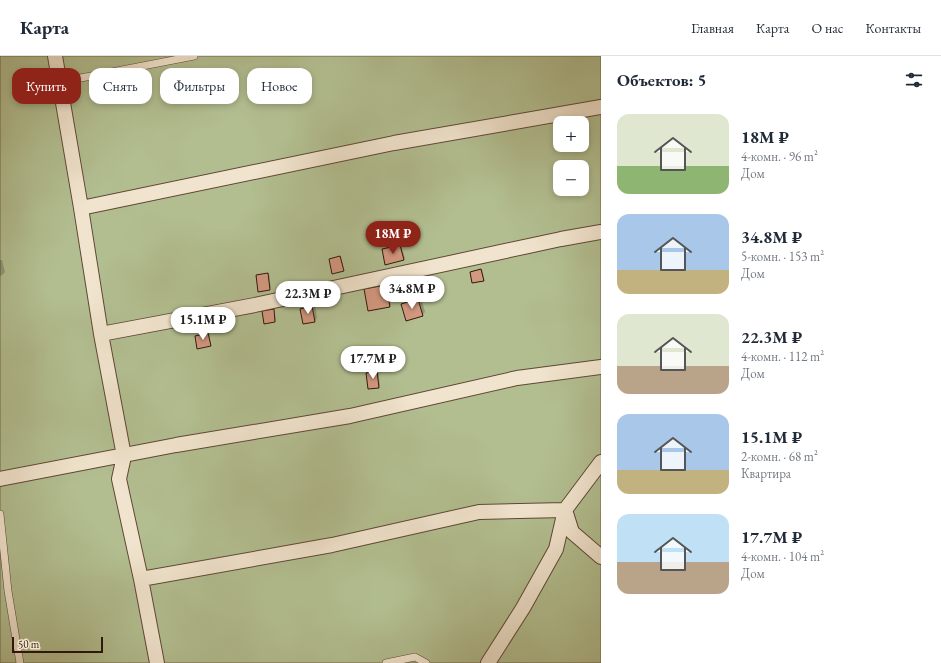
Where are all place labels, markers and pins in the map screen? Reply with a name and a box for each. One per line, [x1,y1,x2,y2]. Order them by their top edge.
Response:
pin: 18M ₽ [365,221,421,255]
pin: 34.8M ₽ [375,276,449,310]
pin: 22.3M ₽ [271,281,345,315]
pin: 15.1M ₽ [166,307,240,341]
pin: 17.7M ₽ [336,346,410,380]

